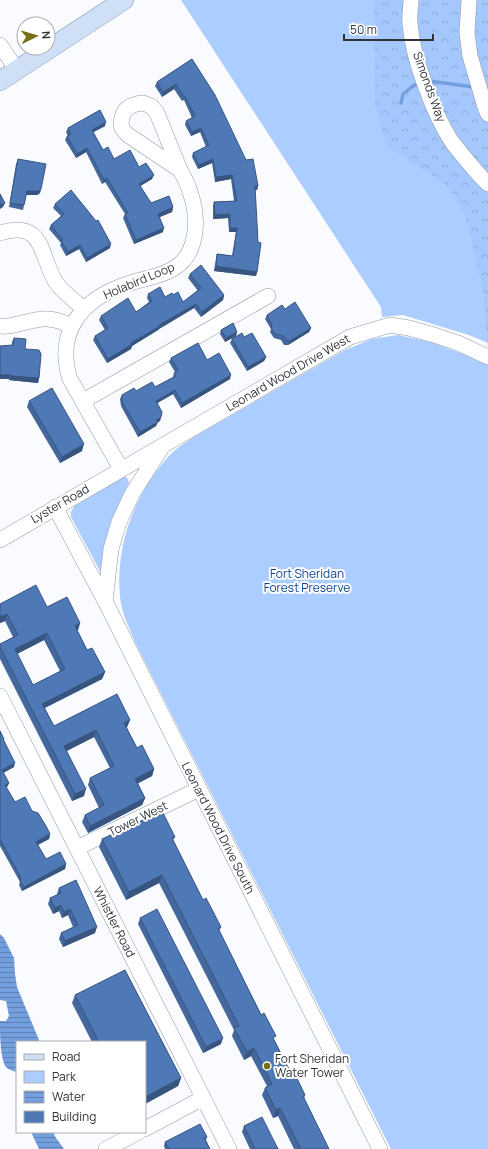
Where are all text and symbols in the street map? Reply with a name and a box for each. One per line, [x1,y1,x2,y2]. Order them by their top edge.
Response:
north arrow [16,16,56,56]
scale bar [344,16,433,42]
text: 50 m [350,21,377,38]
text: N [39,30,54,40]
street label: Simonds Way [409,49,450,125]
street label: Holabird Loop [101,258,177,303]
street label: Leonard Wood Drive West [222,330,353,415]
street label: Lyster Road [27,480,92,527]
park label: Fort Sheridan Forest Preserve [264,565,350,596]
street label: Leonard Wood Drive South [178,759,259,897]
street label: Tower West [105,797,171,840]
street label: Whistler Road [89,883,140,960]
legend [16,1041,146,1133]
text: Road [52,1048,80,1065]
place label: Fort Sheridan Water Tower [275,1050,349,1081]
marker: Fort Sheridan Water Tower [262,1061,272,1071]
text: Park [52,1068,77,1085]
text: Water [52,1088,86,1105]
text: Building [52,1108,96,1125]

